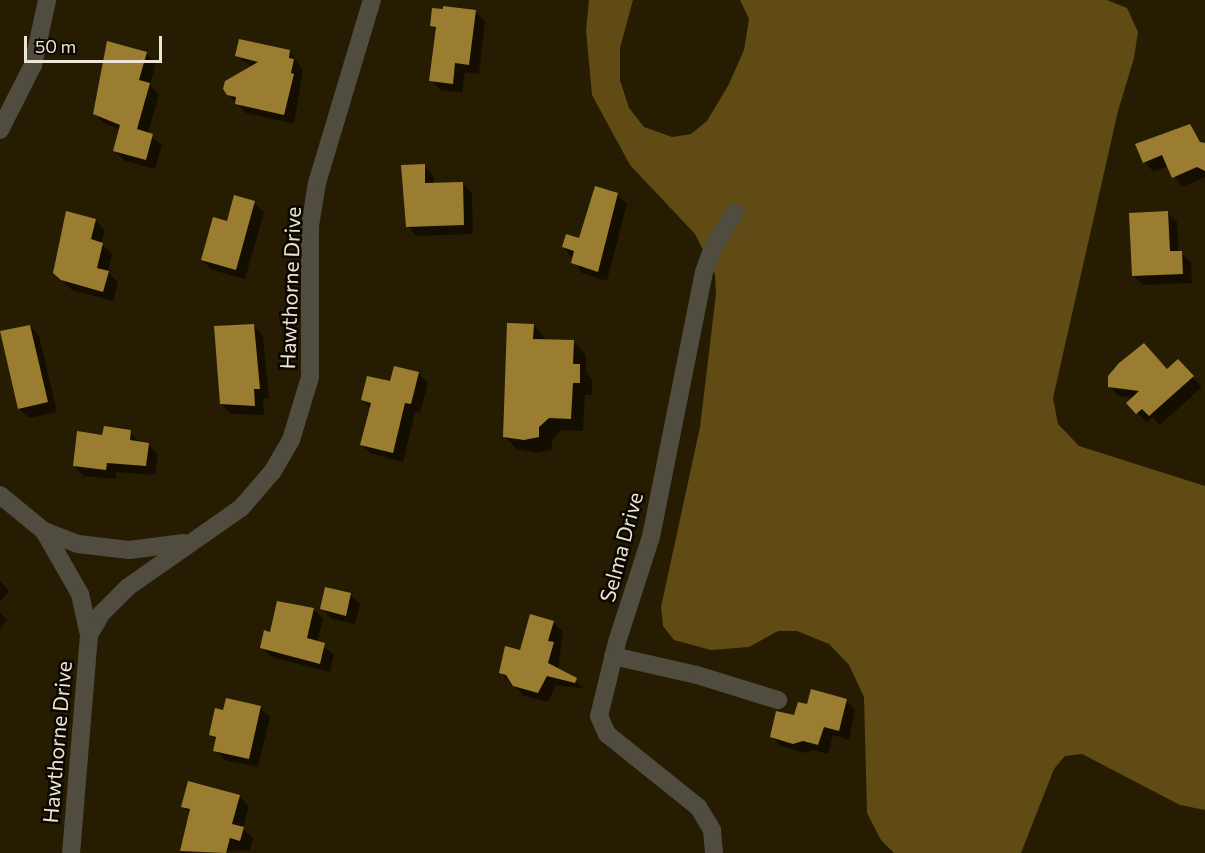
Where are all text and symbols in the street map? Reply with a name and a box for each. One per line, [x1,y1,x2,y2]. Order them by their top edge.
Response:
scale bar [27,24,165,62]
text: 50 m [35,35,76,57]
street label: Hawthorne Drive [275,206,305,370]
street label: Selma Drive [594,489,648,605]
street label: Hawthorne Drive [37,660,77,824]

